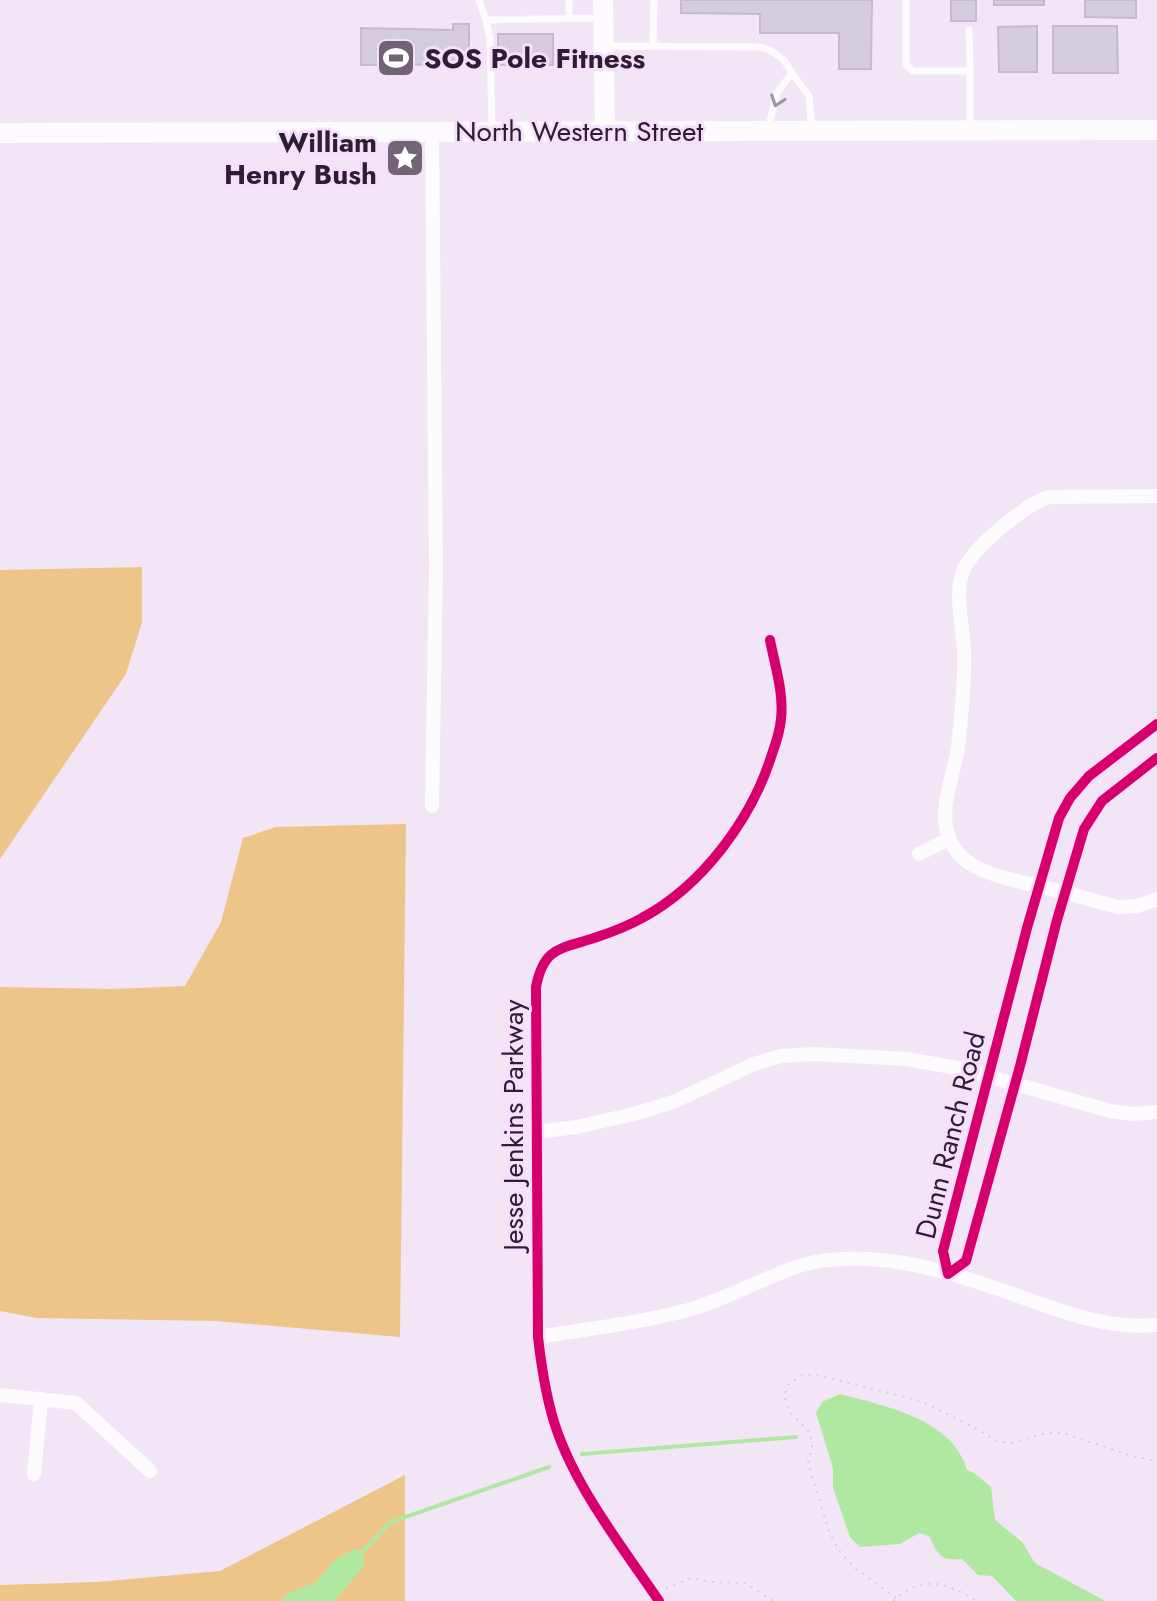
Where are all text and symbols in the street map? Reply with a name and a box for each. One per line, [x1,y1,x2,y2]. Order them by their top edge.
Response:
sports icon: SOS Pole Fitness [375,37,417,79]
place label: SOS Pole Fitness [424,38,646,79]
one-way arrow [770,93,786,107]
street label: North Western Street [455,111,703,152]
place label: William Henry Bush [224,122,377,195]
place icon: William Henry Bush [384,137,426,179]
street label: Jesse Jenkins Parkway [493,999,534,1255]
street label: Dunn Ranch Road [905,1027,996,1243]

